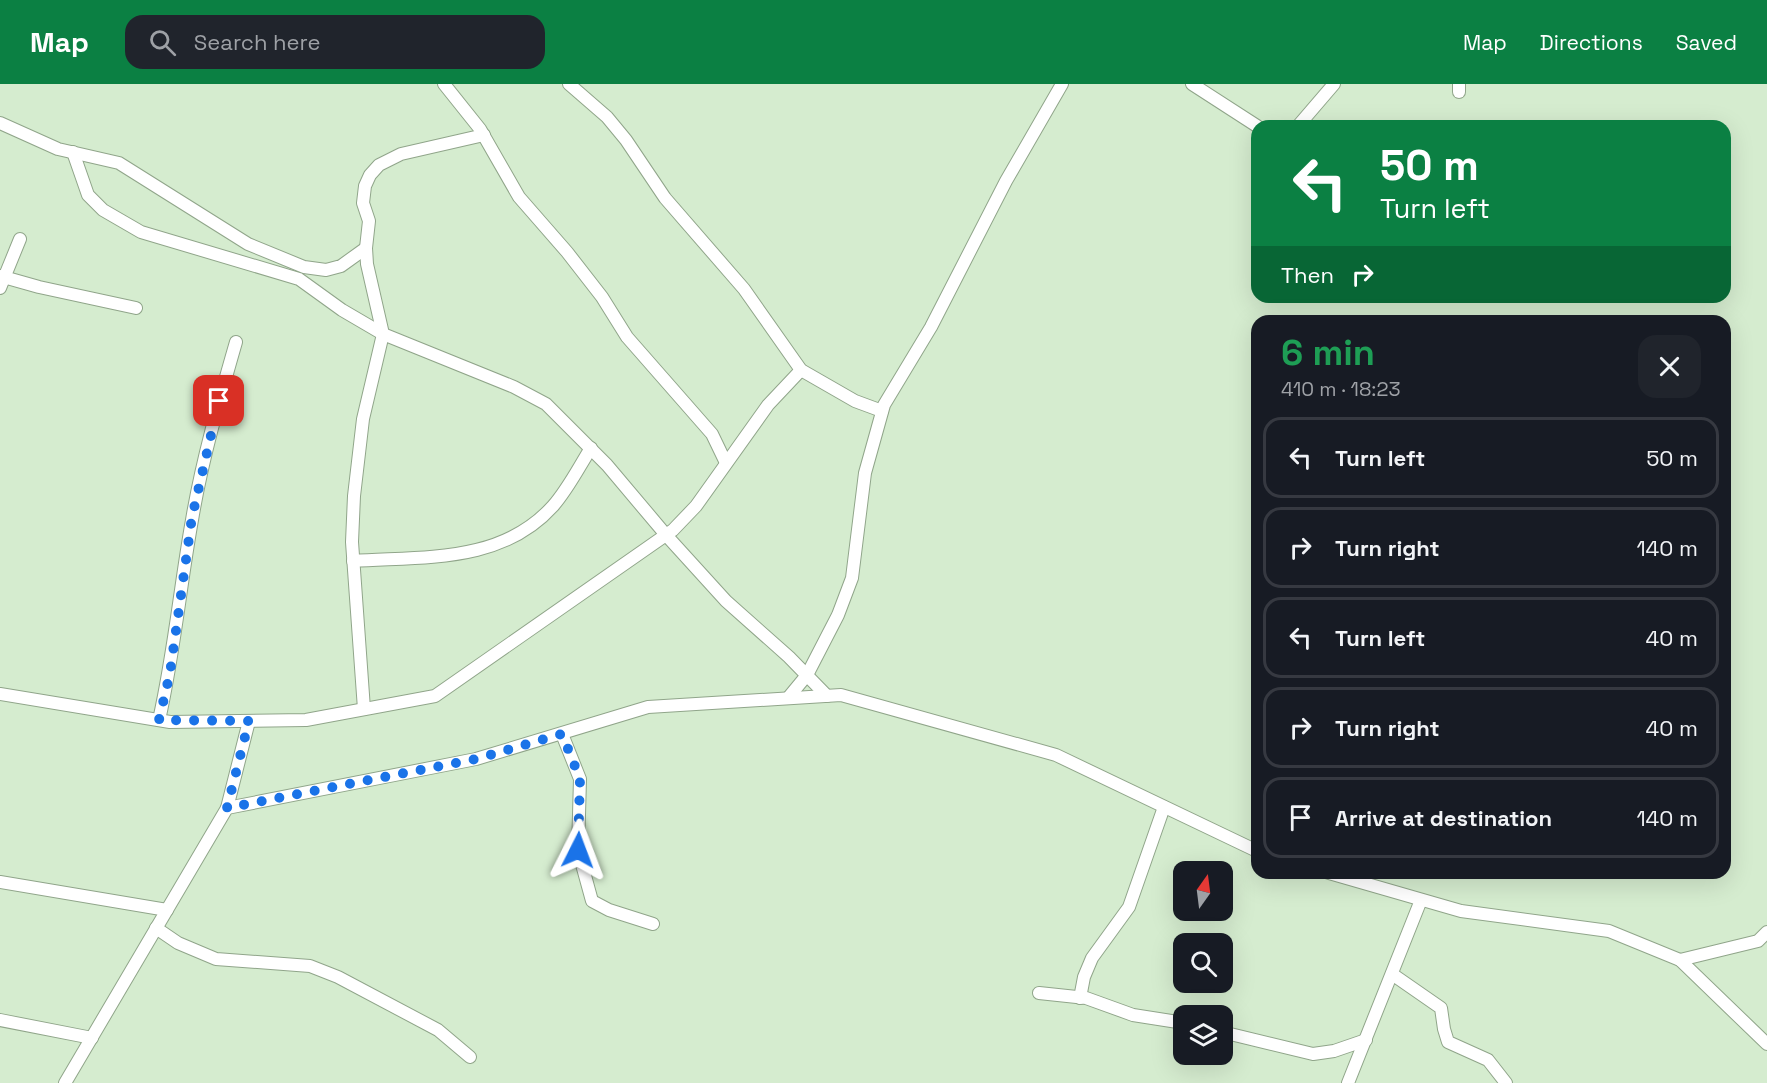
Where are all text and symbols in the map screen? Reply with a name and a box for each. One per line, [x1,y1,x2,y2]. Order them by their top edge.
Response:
search box [125,15,545,69]
text: Map [30,24,89,60]
icon: search [146,26,179,59]
text: Search here [194,28,321,56]
text: Map [1463,29,1507,56]
text: Directions [1540,29,1643,56]
text: Saved [1676,29,1737,56]
text: 50 m [1380,139,1479,192]
icon: left [1281,144,1359,222]
text: Turn left [1380,191,1490,226]
icon: right [1346,258,1379,291]
text: Then [1281,261,1334,289]
text: 6 min [1281,330,1375,376]
button: close [1638,335,1701,398]
pin [193,375,244,426]
text: 410 m · 18:23 [1281,376,1401,402]
icon: arrive [202,384,235,417]
icon: left [1284,441,1317,474]
text: Turn left [1335,444,1425,472]
text: 50 m [1646,444,1698,472]
icon: right [1284,531,1317,564]
text: Turn right [1335,534,1440,562]
text: 140 m [1636,534,1698,562]
icon: left [1284,621,1317,654]
text: Turn left [1335,624,1425,652]
text: 40 m [1646,624,1698,652]
icon: right [1284,711,1317,744]
text: Turn right [1335,714,1440,742]
text: 40 m [1646,714,1698,742]
icon: arrive [1284,801,1317,834]
text: Arrive at destination [1335,804,1552,832]
text: 140 m [1636,804,1698,832]
position arrow [546,818,610,882]
north arrow [1173,861,1233,921]
map controls [1173,861,1233,1065]
button: search [1173,933,1233,993]
button: layers [1173,1005,1233,1065]

